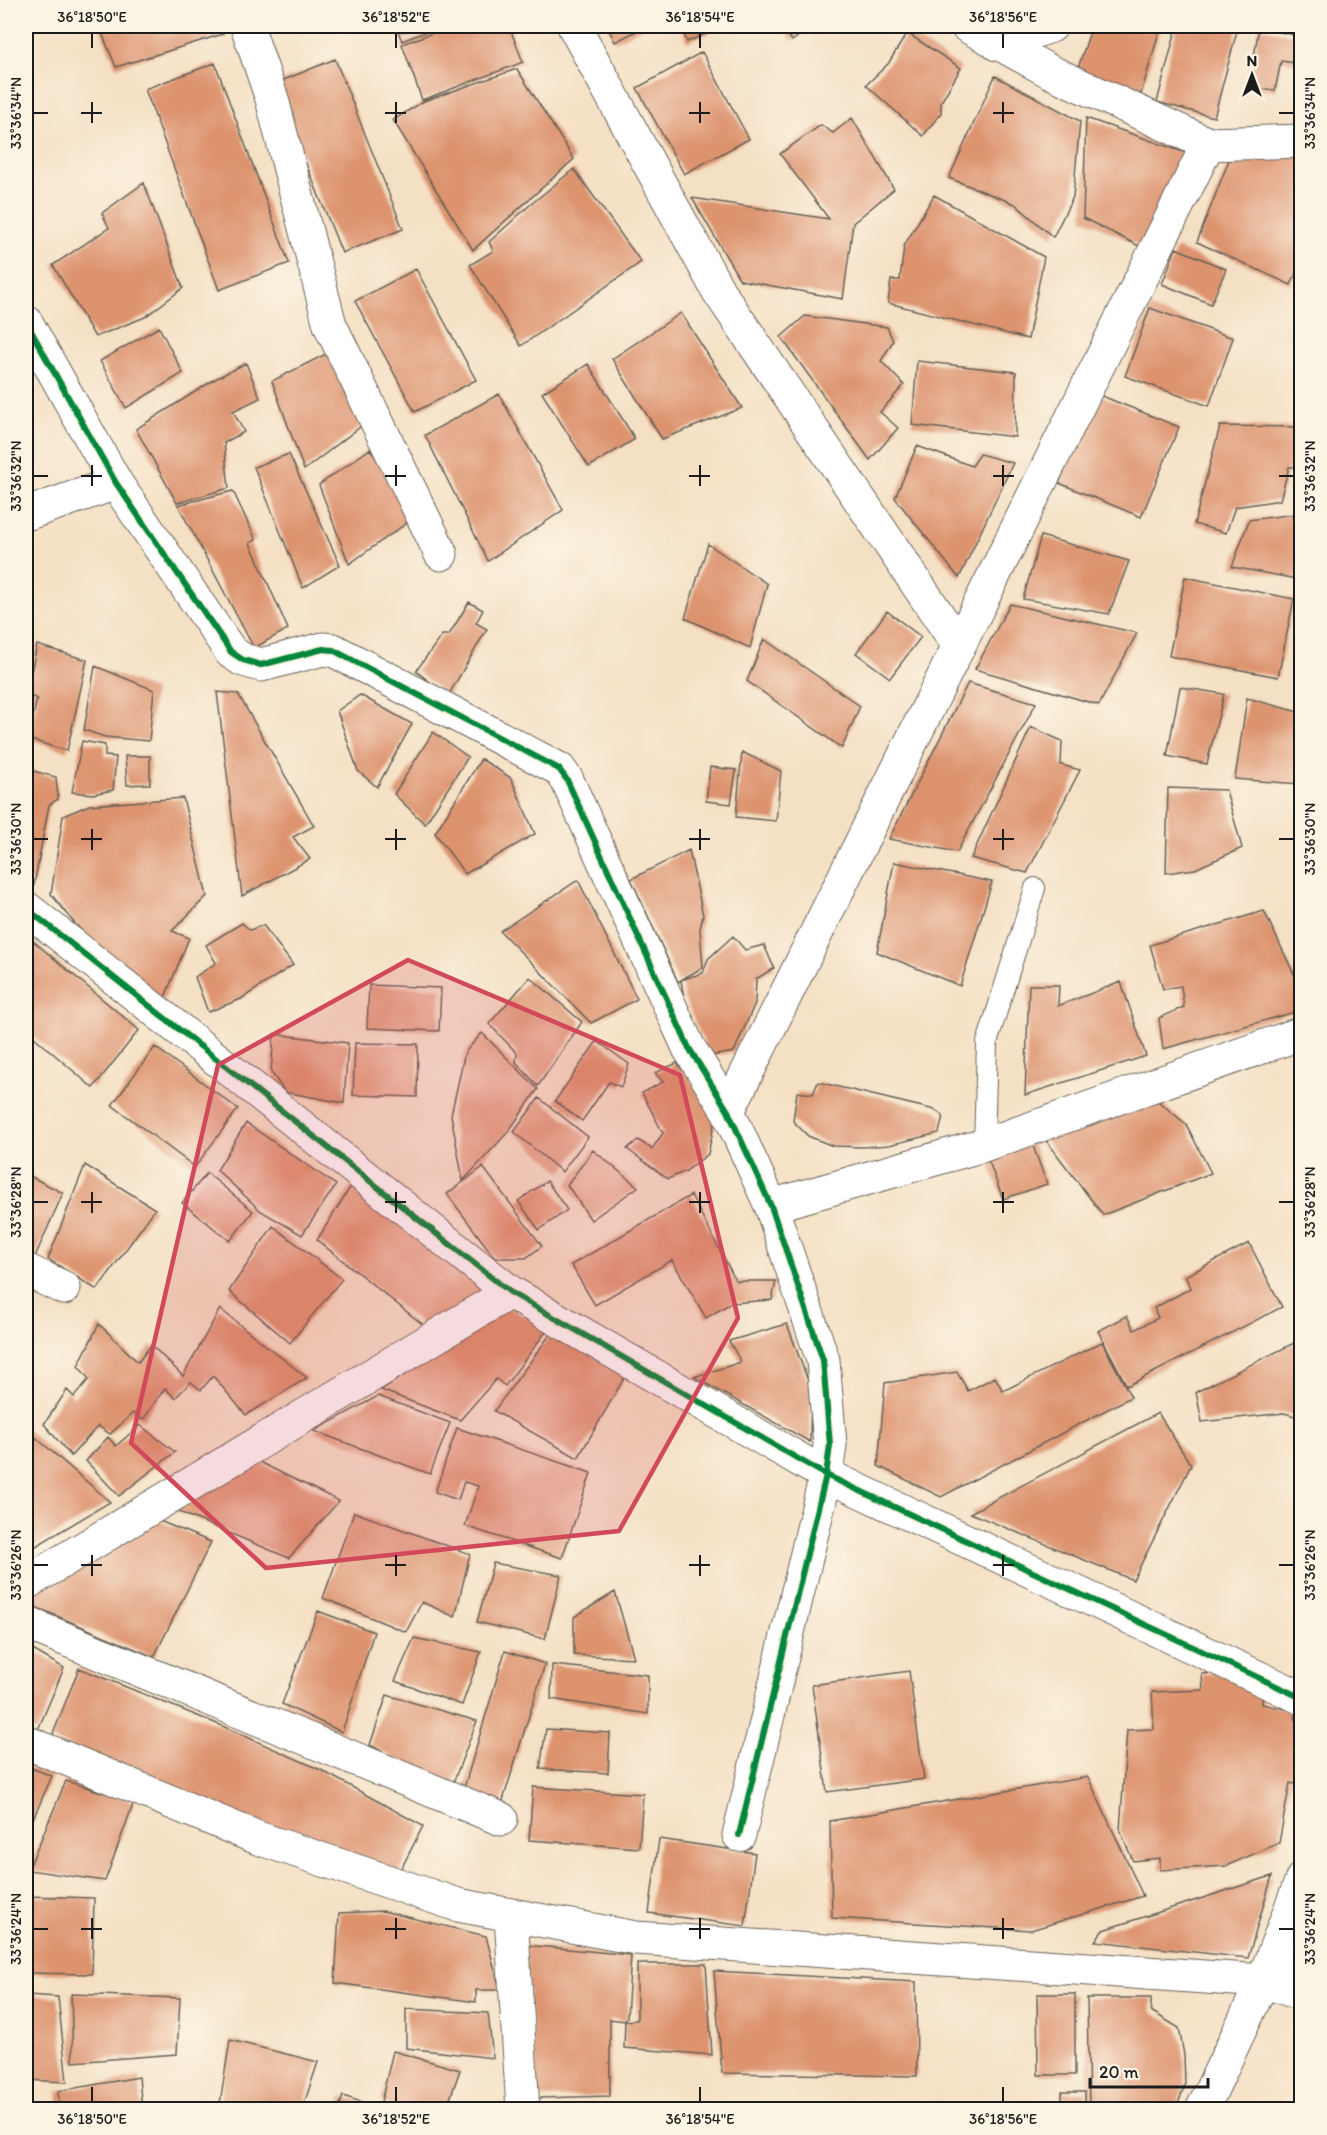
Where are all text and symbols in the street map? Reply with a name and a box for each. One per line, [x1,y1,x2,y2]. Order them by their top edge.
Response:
text: 36°18'50"E [57,8,127,26]
text: 36°18'52"E [362,8,430,26]
text: 36°18'54"E [665,8,735,26]
text: 36°18'56"E [969,8,1037,26]
north arrow [1222,45,1282,105]
text: N [1247,51,1257,70]
text: 33°36'34"N [7,77,25,149]
text: 33°36'34"N [1301,77,1319,149]
text: 33°36'32"N [7,440,25,512]
text: 33°36'32"N [1301,440,1319,512]
text: 33°36'30"N [7,803,25,875]
text: 33°36'30"N [1301,803,1319,875]
text: 33°36'28"N [7,1166,25,1238]
text: 33°36'28"N [1301,1166,1319,1238]
text: 33°36'26"N [7,1529,25,1601]
text: 33°36'26"N [1301,1529,1319,1601]
text: 33°36'24"N [7,1893,25,1965]
text: 33°36'24"N [1301,1893,1319,1965]
scale bar [1090,2051,1208,2089]
text: 20 m [1099,2061,1139,2083]
text: 36°18'50"E [57,2110,127,2128]
text: 36°18'52"E [362,2110,430,2128]
text: 36°18'54"E [665,2110,735,2128]
text: 36°18'56"E [969,2110,1037,2128]

